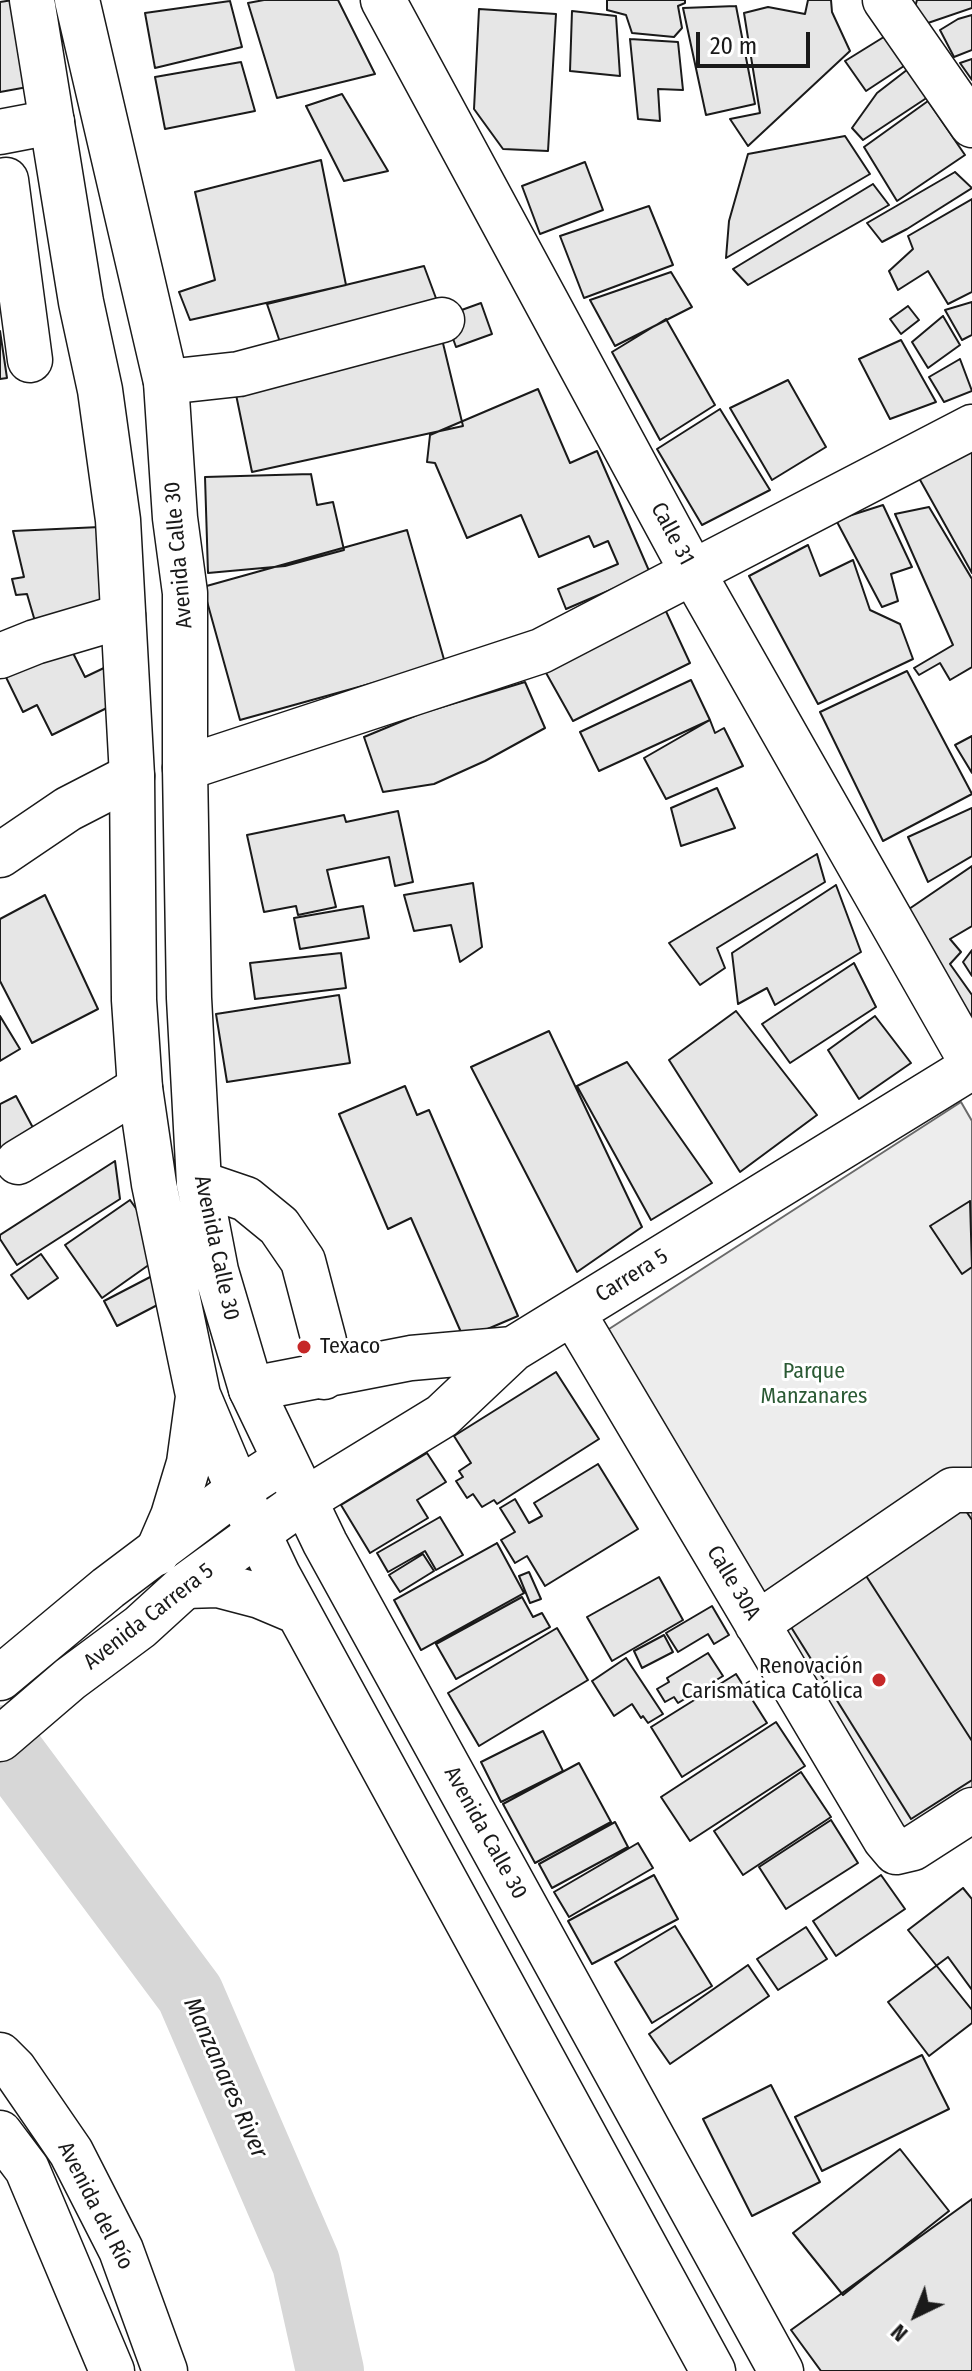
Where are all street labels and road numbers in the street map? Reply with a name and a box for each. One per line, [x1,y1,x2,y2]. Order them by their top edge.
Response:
street label: Avenida Calle 30 [159,480,199,630]
street label: Calle 31 [645,498,699,570]
street label: Avenida Calle 30 [188,1173,244,1323]
street label: Carrera 5 [591,1244,673,1308]
street label: Calle 30A [701,1541,765,1625]
street label: Avenida Carrera 5 [79,1558,219,1676]
street label: Avenida Calle 30 [438,1762,532,1904]
street label: Avenida del Río [52,2138,138,2274]

